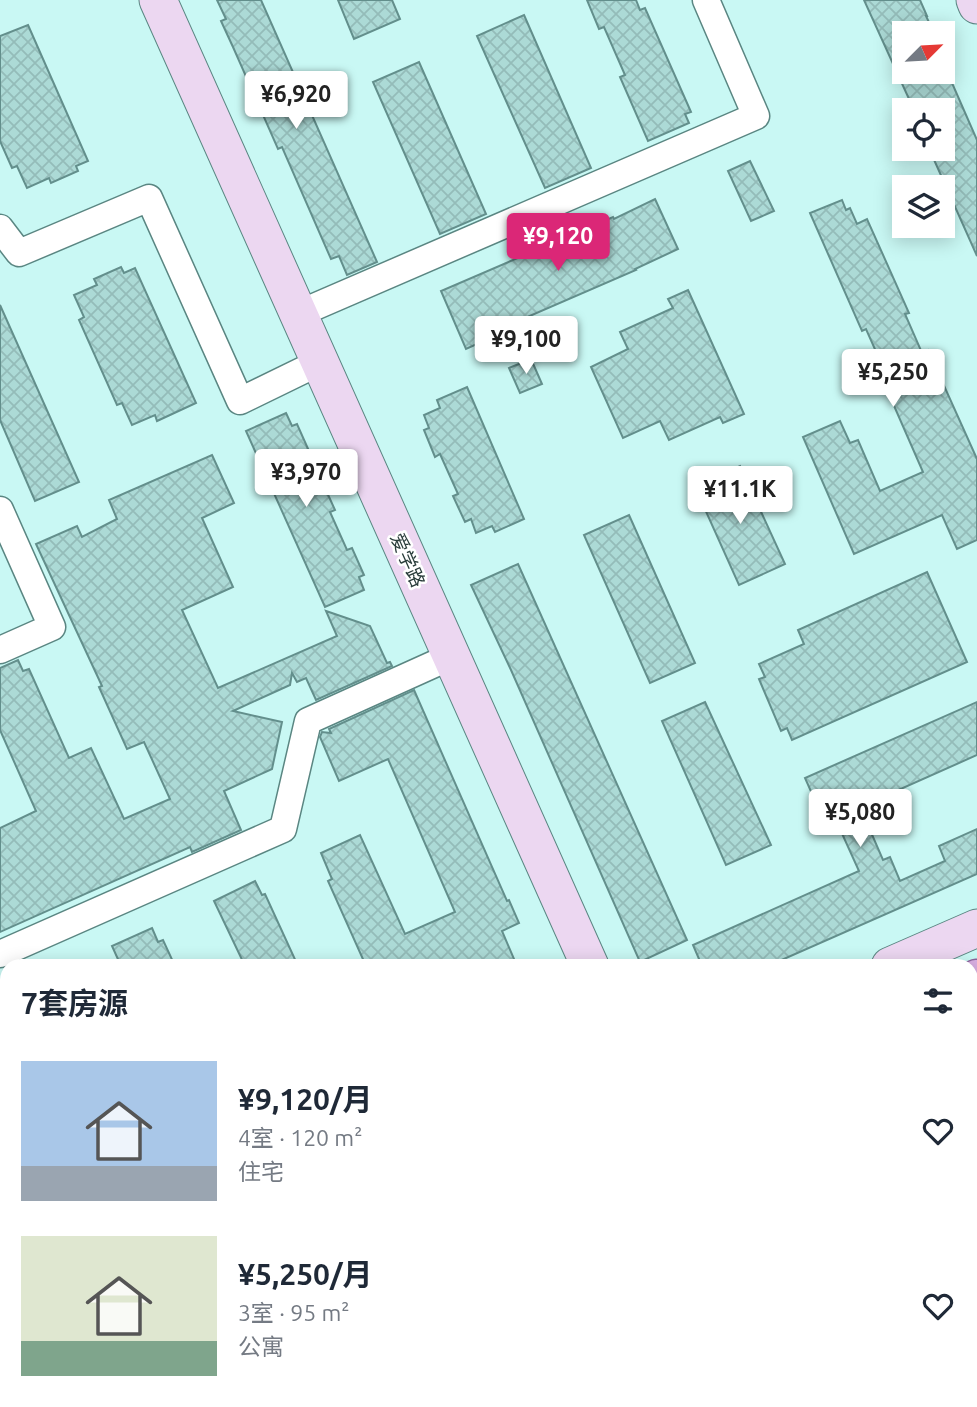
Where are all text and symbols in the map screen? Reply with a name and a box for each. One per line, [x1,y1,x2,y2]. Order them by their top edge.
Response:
north arrow [892,21,956,84]
map controls [892,21,955,238]
pin: ¥6,920 [239,72,353,131]
text: ¥6,920 [261,81,331,106]
button: locate [892,98,955,161]
button: layers [892,175,955,238]
pin: ¥9,120 [501,214,615,273]
text: ¥9,120 [523,223,593,248]
pin: ¥9,100 [469,316,583,376]
text: ¥9,100 [491,326,561,351]
pin: ¥5,250 [836,350,950,409]
text: ¥5,250 [858,359,928,384]
pin: ¥3,970 [249,449,363,509]
text: ¥3,970 [271,459,341,484]
pin: ¥11.1K [683,466,797,526]
text: ¥11.1K [704,476,776,501]
street label: 爱学路 [386,529,430,591]
pin: ¥5,080 [803,790,917,849]
text: ¥5,080 [825,799,895,824]
icon: filters [919,982,957,1020]
text: 7套房源 [21,986,128,1020]
text: ¥9,120/月 [238,1082,373,1116]
icon: home [77,1089,161,1173]
icon: heart [919,1112,957,1150]
text: 4室 · 120 m² [238,1125,362,1150]
text: 住宅 [238,1159,284,1184]
text: ¥5,250/月 [238,1257,373,1291]
icon: home [77,1264,161,1348]
icon: heart [919,1287,957,1325]
text: 3室 · 95 m² [238,1300,349,1325]
text: 公寓 [238,1334,284,1359]

